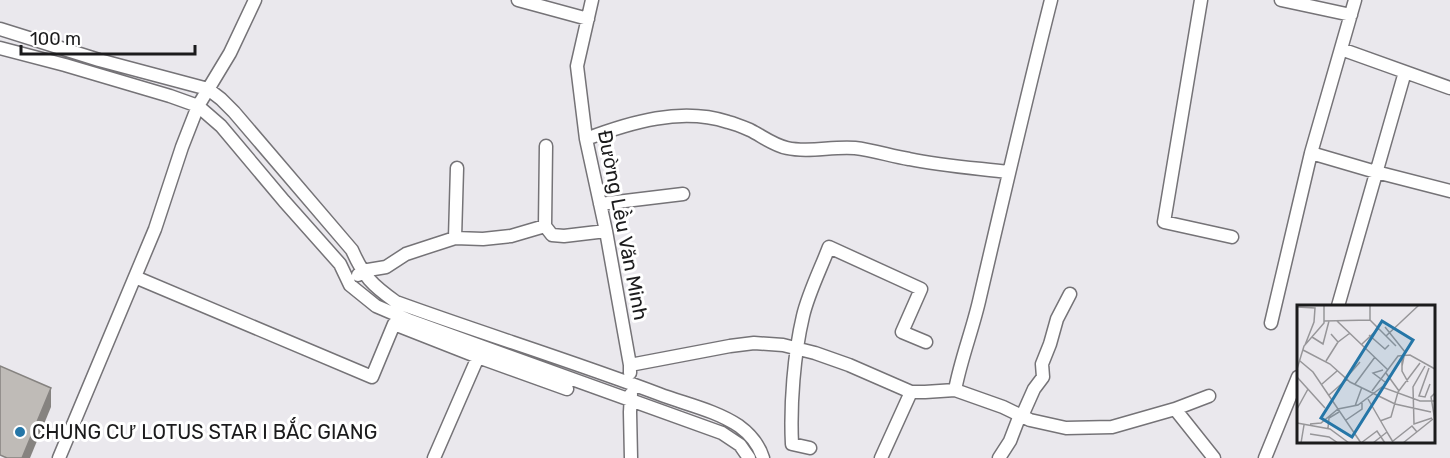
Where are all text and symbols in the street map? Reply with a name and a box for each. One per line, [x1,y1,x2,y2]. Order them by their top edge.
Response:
scale bar [21,18,195,56]
text: 100 m [30,28,81,50]
street label: Đường Lều Văn Minh [593,128,653,322]
inset map [1297,305,1435,443]
place label: CHUNG CƯ LOTUS STAR I BẮC GIANG [32,417,377,444]
marker: CHUNG CƯ LOTUS STAR I BẮC GIANG [13,425,27,439]

